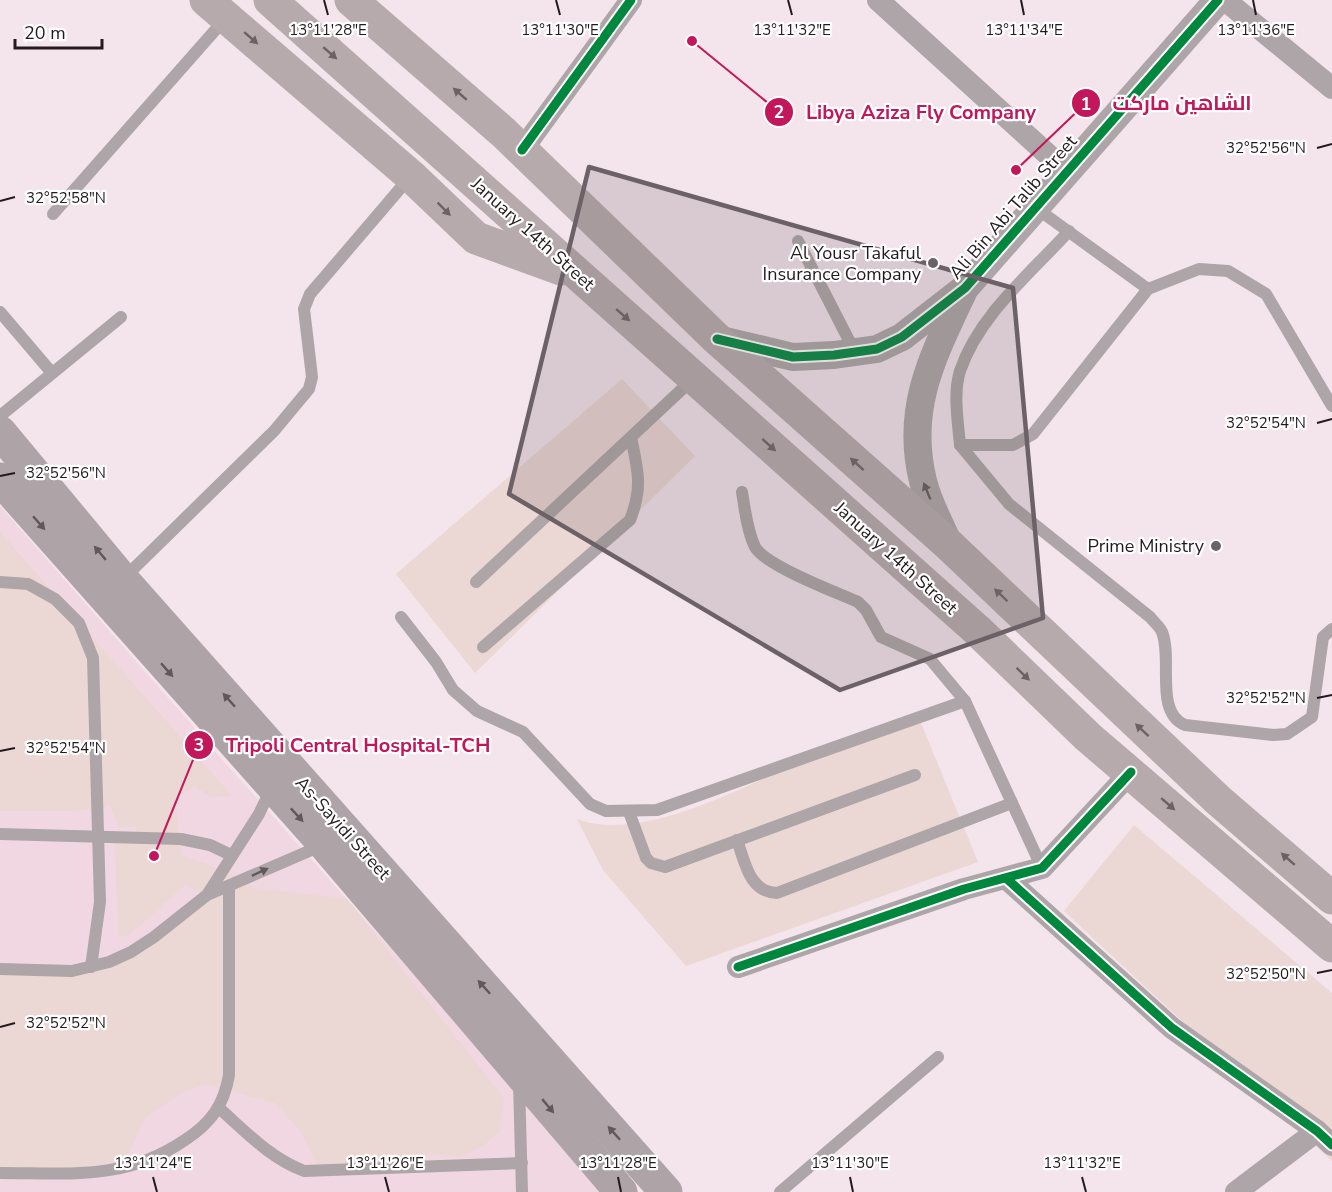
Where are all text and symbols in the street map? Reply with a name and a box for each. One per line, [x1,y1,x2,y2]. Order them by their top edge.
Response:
scale bar [15,12,102,50]
text: 13°11'28"E [289,20,367,40]
text: 13°11'30"E [521,20,599,40]
text: 13°11'32"E [753,20,831,40]
text: 13°11'34"E [985,20,1063,40]
text: 13°11'36"E [1217,20,1295,40]
text: 20 m [24,21,66,45]
one-way arrow [243,31,258,44]
one-way arrow [322,46,337,59]
callout: الشاهين ماركت [1071,84,1264,122]
one-way arrow [452,88,468,101]
text: الشاهين ماركت [1113,90,1251,117]
text: 1 [1081,92,1091,116]
callout: Libya Aziza Fly Company [764,93,1048,131]
text: Libya Aziza Fly Company [806,99,1037,126]
text: 2 [774,100,784,124]
street label: Ali Bin Abi Talib Street [944,129,1083,284]
text: 32°52'56"N [1226,138,1306,158]
street label: January 14th Street [466,172,600,296]
text: 32°52'58"N [26,188,106,208]
one-way arrow [436,202,450,216]
place label: Al Yousr Takaful Insurance Company [763,241,922,286]
marker: Al Yousr Takaful Insurance Company [926,256,940,270]
one-way arrow [616,308,631,322]
text: 32°52'54"N [1226,413,1306,433]
one-way arrow [761,438,776,451]
one-way arrow [850,458,865,471]
text: 32°52'56"N [26,463,106,483]
one-way arrow [922,482,931,500]
street label: January 14th Street [829,496,963,620]
one-way arrow [32,515,45,530]
place label: Prime Ministry [1087,534,1205,558]
marker: Prime Ministry [1209,539,1223,553]
one-way arrow [94,545,107,561]
one-way arrow [994,589,1009,602]
one-way arrow [160,662,173,677]
one-way arrow [1015,667,1030,681]
text: 32°52'52"N [1226,688,1306,708]
one-way arrow [223,693,236,708]
one-way arrow [1135,724,1150,737]
callout: Tripoli Central Hospital-TCH [184,726,502,764]
text: Tripoli Central Hospital-TCH [226,732,490,759]
text: 3 [194,733,204,757]
text: 32°52'54"N [26,738,106,758]
street label: As-Sayidi Street [290,771,396,885]
one-way arrow [1160,797,1175,810]
one-way arrow [290,808,304,823]
one-way arrow [1280,853,1296,866]
one-way arrow [252,867,269,876]
text: 32°52'50"N [1226,964,1306,984]
one-way arrow [478,980,491,995]
text: 32°52'52"N [26,1013,106,1033]
one-way arrow [541,1098,554,1114]
one-way arrow [607,1125,621,1140]
text: 13°11'24"E [114,1153,192,1173]
text: 13°11'26"E [346,1153,424,1173]
text: 13°11'28"E [579,1153,657,1173]
text: 13°11'30"E [811,1153,889,1173]
text: 13°11'32"E [1043,1153,1121,1173]

